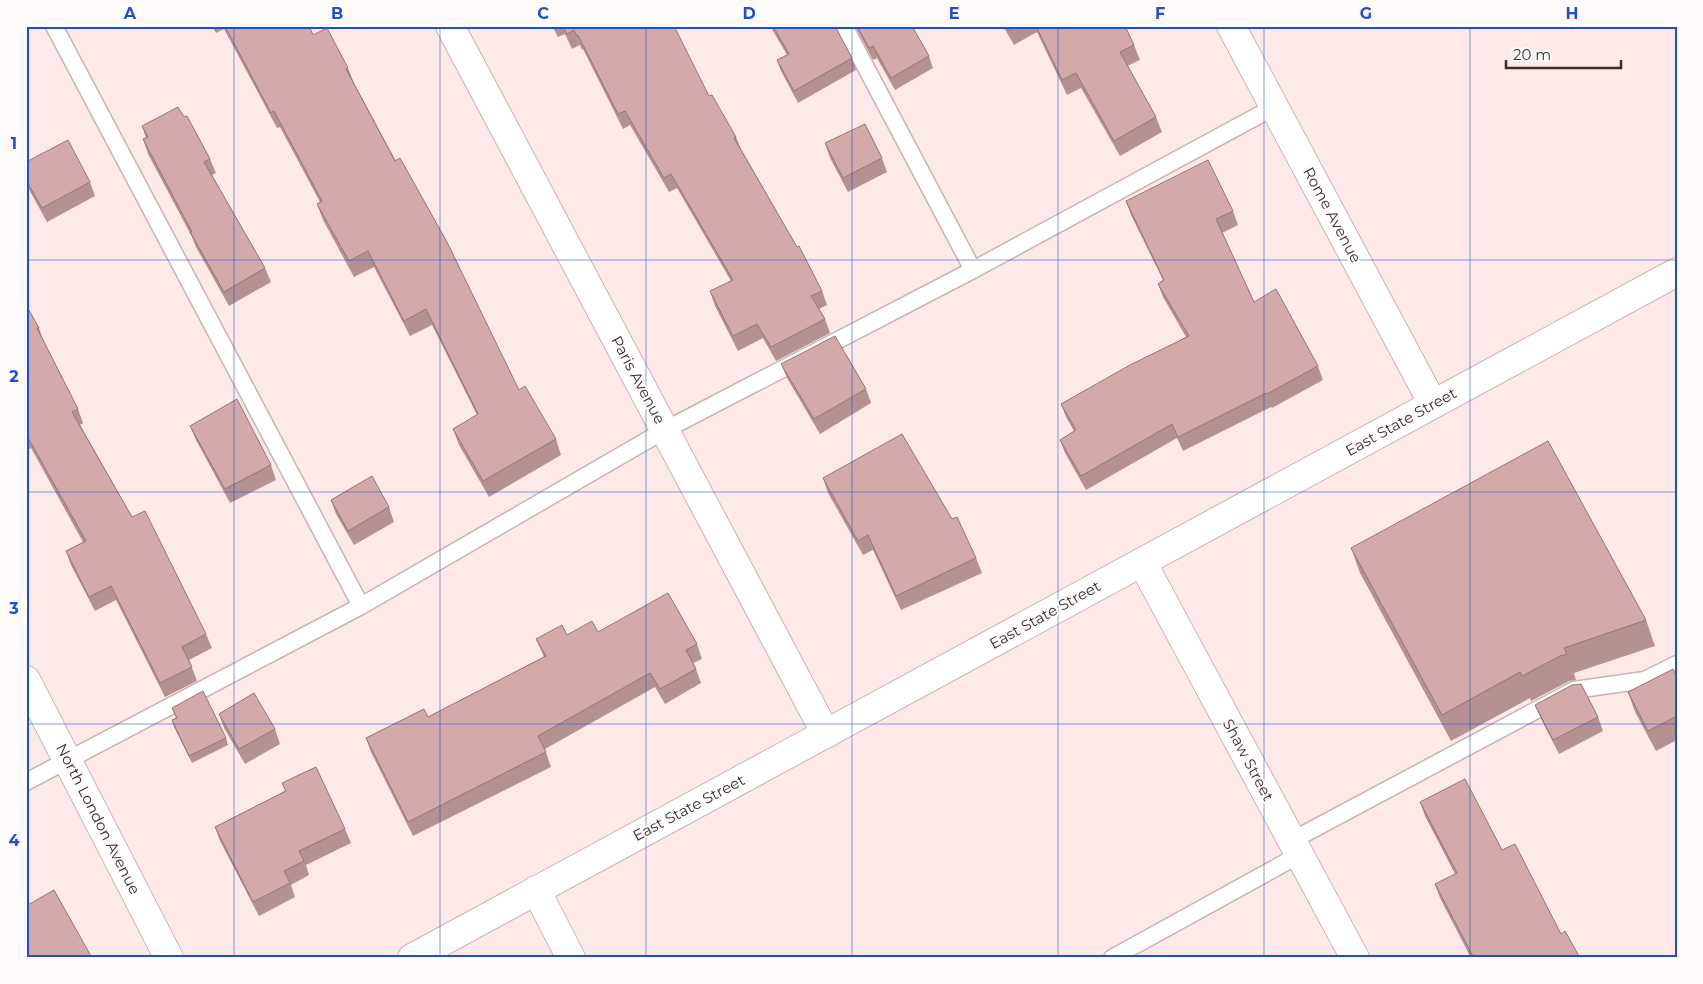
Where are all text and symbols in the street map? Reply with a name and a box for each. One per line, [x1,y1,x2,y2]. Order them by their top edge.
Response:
text: A [123,4,137,23]
text: B [331,4,343,23]
text: C [537,4,549,23]
text: D [742,4,756,23]
text: E [949,4,959,23]
text: F [1155,4,1165,23]
text: G [1360,4,1372,23]
text: H [1566,4,1578,23]
scale bar [1506,38,1620,70]
text: 20 m [1513,45,1551,64]
text: 1 [11,134,17,153]
street label: Rome Avenue [1299,164,1366,266]
street label: Paris Avenue [607,332,670,427]
text: 2 [9,367,19,386]
street label: East State Street [1342,383,1460,460]
street label: East State Street [986,576,1104,653]
text: 3 [8,599,19,618]
street label: Shaw Street [1219,715,1278,804]
street label: North London Avenue [52,740,145,897]
street label: East State Street [630,770,748,845]
text: 4 [8,831,20,850]

